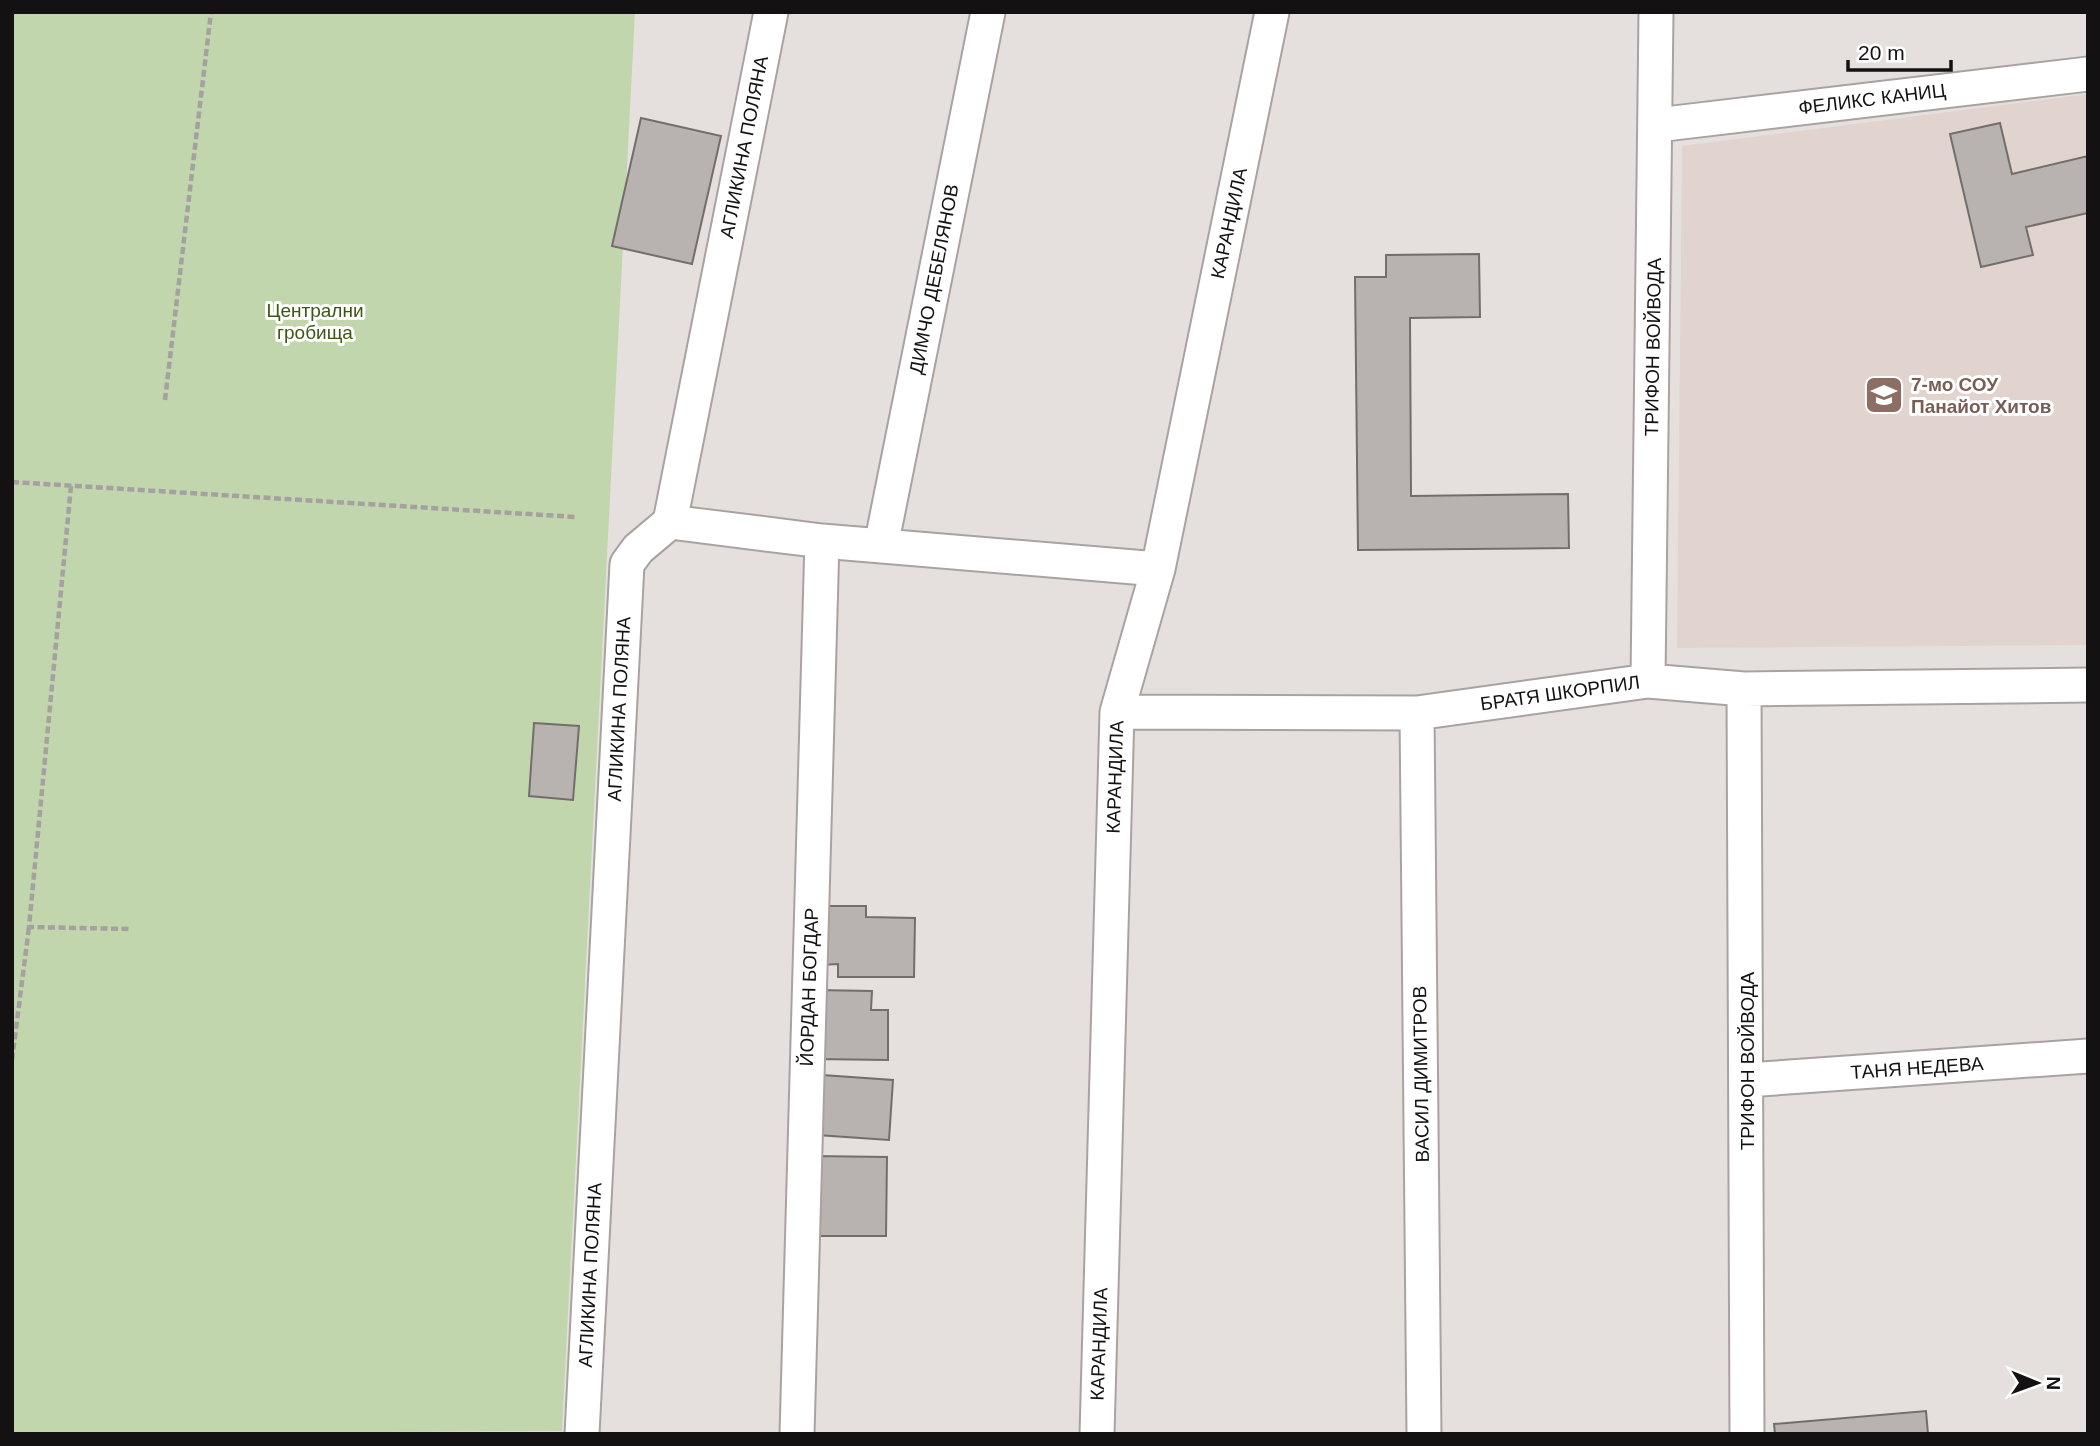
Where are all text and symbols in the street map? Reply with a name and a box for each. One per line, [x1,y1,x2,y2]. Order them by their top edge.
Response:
scale bar [1848,28,1951,72]
text: 20 m [1858,41,1905,64]
street label: АГЛИКИНА ПОЛЯНА [716,54,772,240]
street label: ФЕЛИКС КАНИЦ [1797,80,1947,118]
street label: КАРАНДИЛА [1207,165,1251,281]
street label: ДИМЧО ДЕБЕЛЯНОВ [905,182,963,376]
street label: ТРИФОН ВОЙВОДА [1641,257,1665,436]
park label: Централни гробища [266,300,364,343]
school or university icon: 7-мо СОУ Панайот Хитов [1863,374,1905,416]
place label: 7-мо СОУ Панайот Хитов [1911,374,2051,417]
street label: АГЛИКИНА ПОЛЯНА [604,616,634,802]
street label: БРАТЯ ШКОРПИЛ [1479,671,1641,715]
street label: КАРАНДИЛА [1103,720,1127,834]
street label: ЙОРДАН БОГДАР [796,907,822,1067]
street label: ТРИФОН ВОЙВОДА [1737,971,1758,1150]
street label: ВАСИЛ ДИМИТРОВ [1409,985,1433,1163]
street label: ТАНЯ НЕДЕВА [1850,1053,1984,1083]
street label: АГЛИКИНА ПОЛЯНА [575,1182,605,1368]
street label: КАРАНДИЛА [1087,1287,1111,1401]
north arrow [2002,1348,2072,1418]
text: N [2043,1376,2064,1390]

